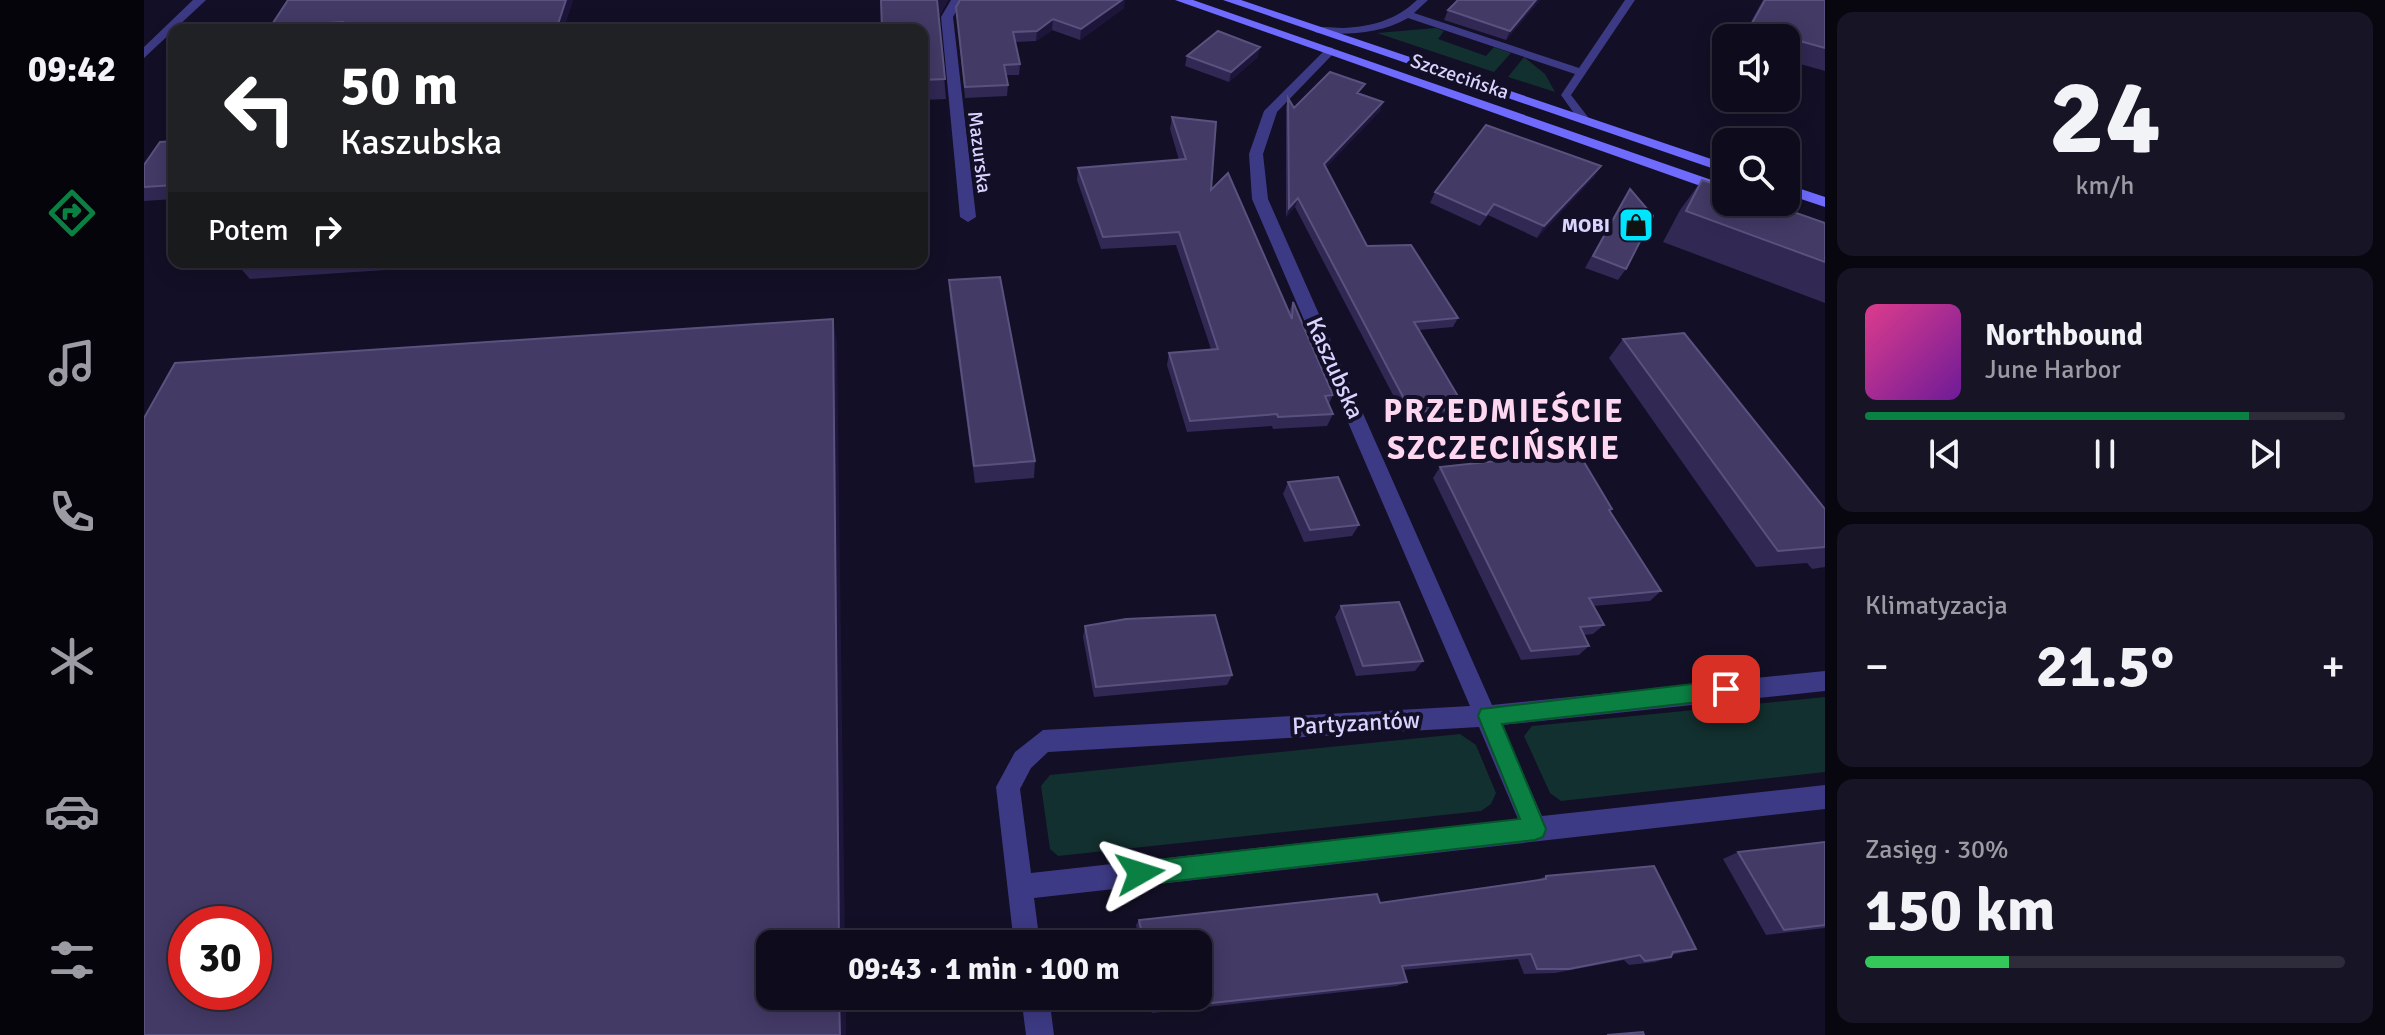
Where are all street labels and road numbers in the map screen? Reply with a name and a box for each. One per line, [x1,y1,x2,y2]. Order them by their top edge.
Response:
street label: Szczecińska [1407,48,1512,105]
street label: Mazurska [962,110,997,195]
street label: Kaszubska [1299,312,1371,424]
street label: Partyzantów [1291,705,1421,741]

